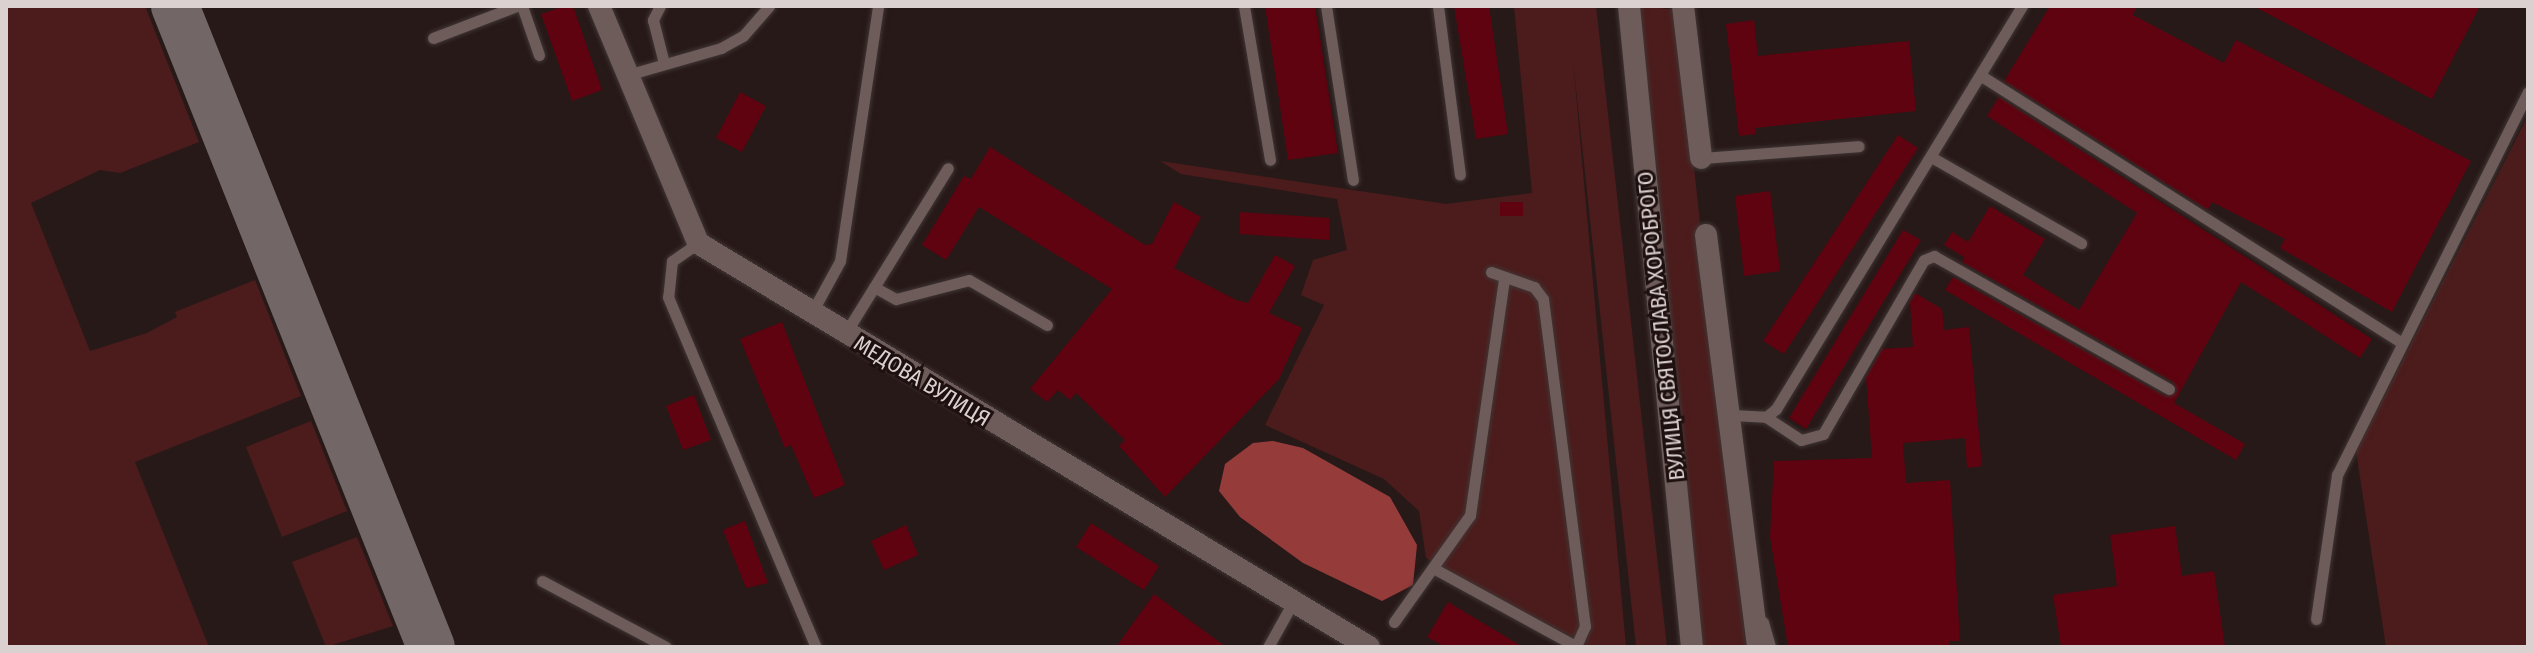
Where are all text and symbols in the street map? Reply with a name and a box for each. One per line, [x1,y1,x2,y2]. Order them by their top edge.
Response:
street label: ВУЛИЦЯ СВЯТОСЛАВА ХОРОБРОГО [1632,170,1690,482]
street label: МЕДОВА ВУЛИЦЯ [849,330,995,432]

